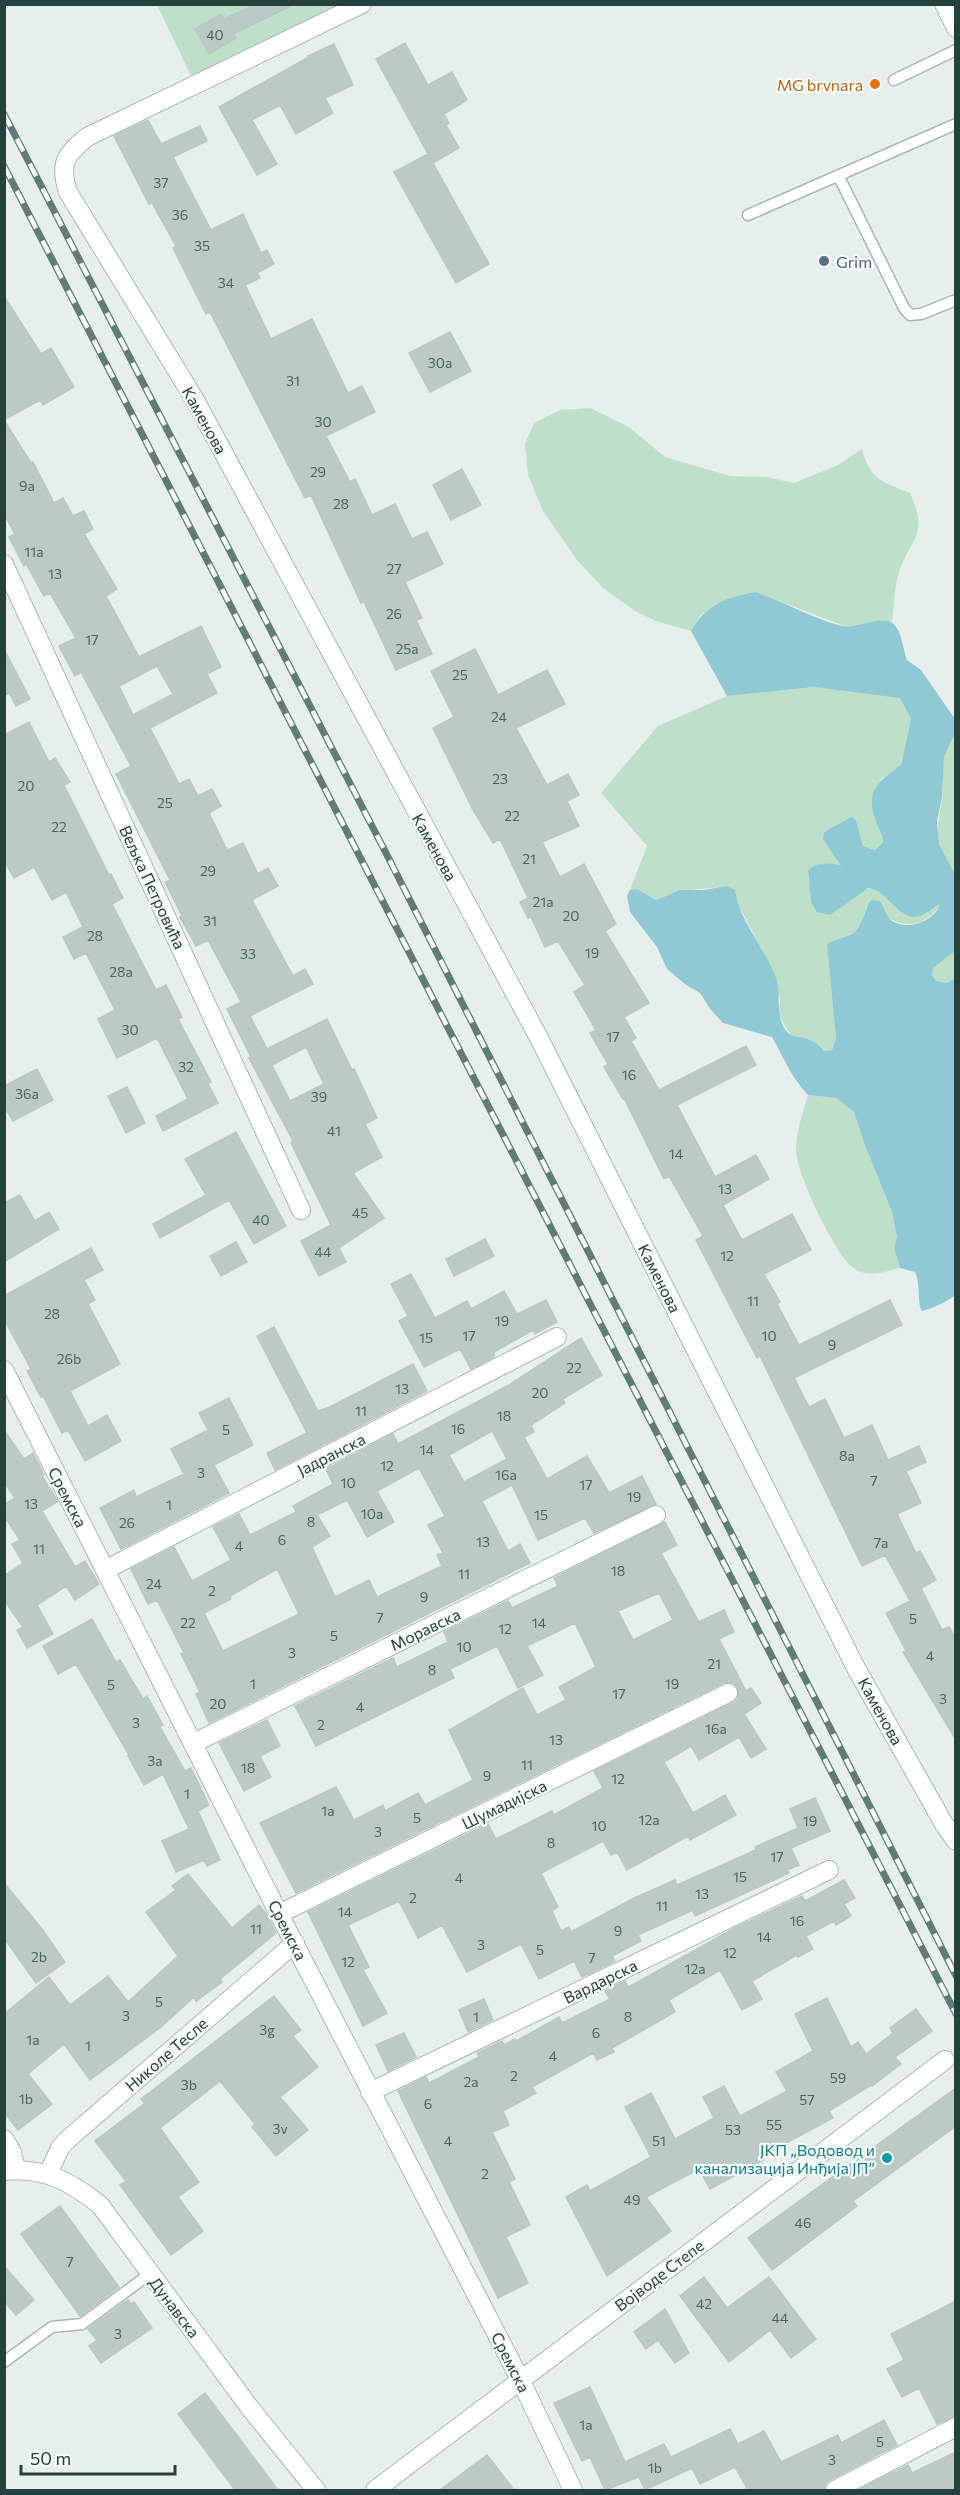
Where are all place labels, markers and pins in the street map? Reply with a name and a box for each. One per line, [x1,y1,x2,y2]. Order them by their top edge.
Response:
place label: MG brvnara [777,75,863,94]
marker: MG brvnara [868,77,882,91]
place label: Grim [836,252,872,271]
marker: Grim [817,254,831,268]
place label: ЈКП „Водовод и канализација Инђија ЈП” [694,2140,875,2177]
marker: ЈКП „Водовод и канализација Инђија ЈП” [880,2151,894,2165]

